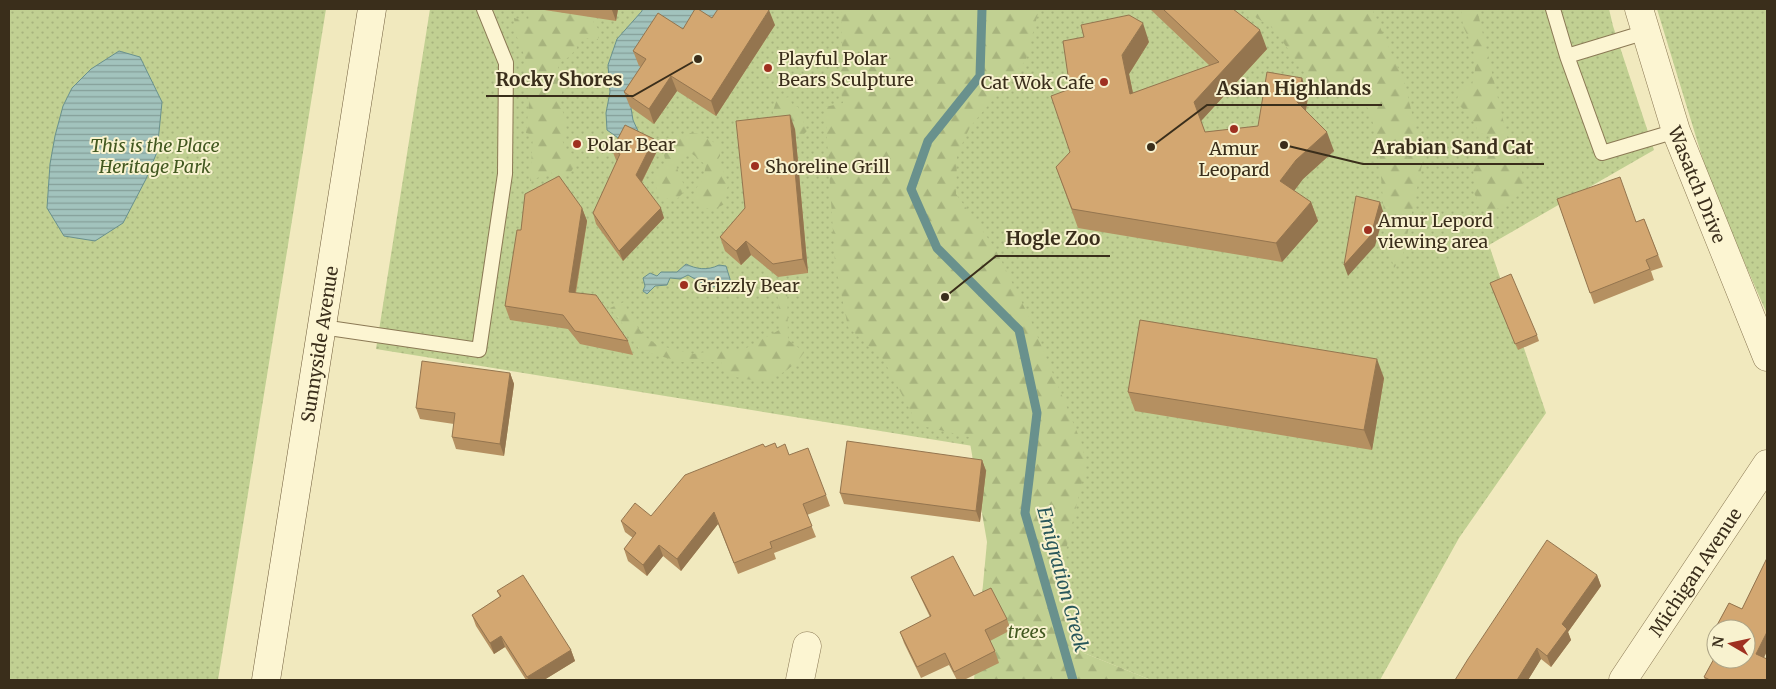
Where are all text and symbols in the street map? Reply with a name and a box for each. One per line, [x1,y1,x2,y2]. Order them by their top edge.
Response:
place label: Playful Polar Bears Sculpture [778,47,914,91]
callout: Rocky Shores [486,62,633,96]
marker: Playful Polar Bears Sculpture [762,62,774,74]
text: Rocky Shores [495,67,623,91]
place label: Cat Wok Cafe [981,71,1094,94]
callout: Asian Highlands [1207,71,1382,105]
marker: Cat Wok Cafe [1098,76,1110,88]
text: Asian Highlands [1216,76,1372,100]
street label: Wasatch Drive [1663,122,1731,246]
marker: Amur Leopard [1228,123,1240,135]
callout: Arabian Sand Cat [1363,130,1544,164]
place label: Polar Bear [587,133,676,156]
park label: This is the Place Heritage Park [90,134,220,178]
text: Arabian Sand Cat [1372,135,1534,159]
place label: Amur Leopard [1199,137,1270,181]
marker: Polar Bear [571,138,583,150]
place label: Shoreline Grill [765,155,890,178]
marker: Shoreline Grill [749,160,761,172]
place label: Amur Lepord viewing area [1377,209,1493,253]
callout: Hogle Zoo [996,222,1110,256]
marker: Amur Lepord viewing area [1362,224,1374,236]
text: Hogle Zoo [1006,226,1100,250]
street label: Sunnyside Avenue [295,264,343,424]
place label: Grizzly Bear [694,274,800,297]
marker: Grizzly Bear [678,279,690,291]
street label: Michigan Avenue [1644,503,1746,641]
water label: Emigration Creek [1032,504,1094,655]
north arrow [1706,619,1756,669]
park label: trees [1008,620,1046,643]
text: N [1708,635,1728,649]

